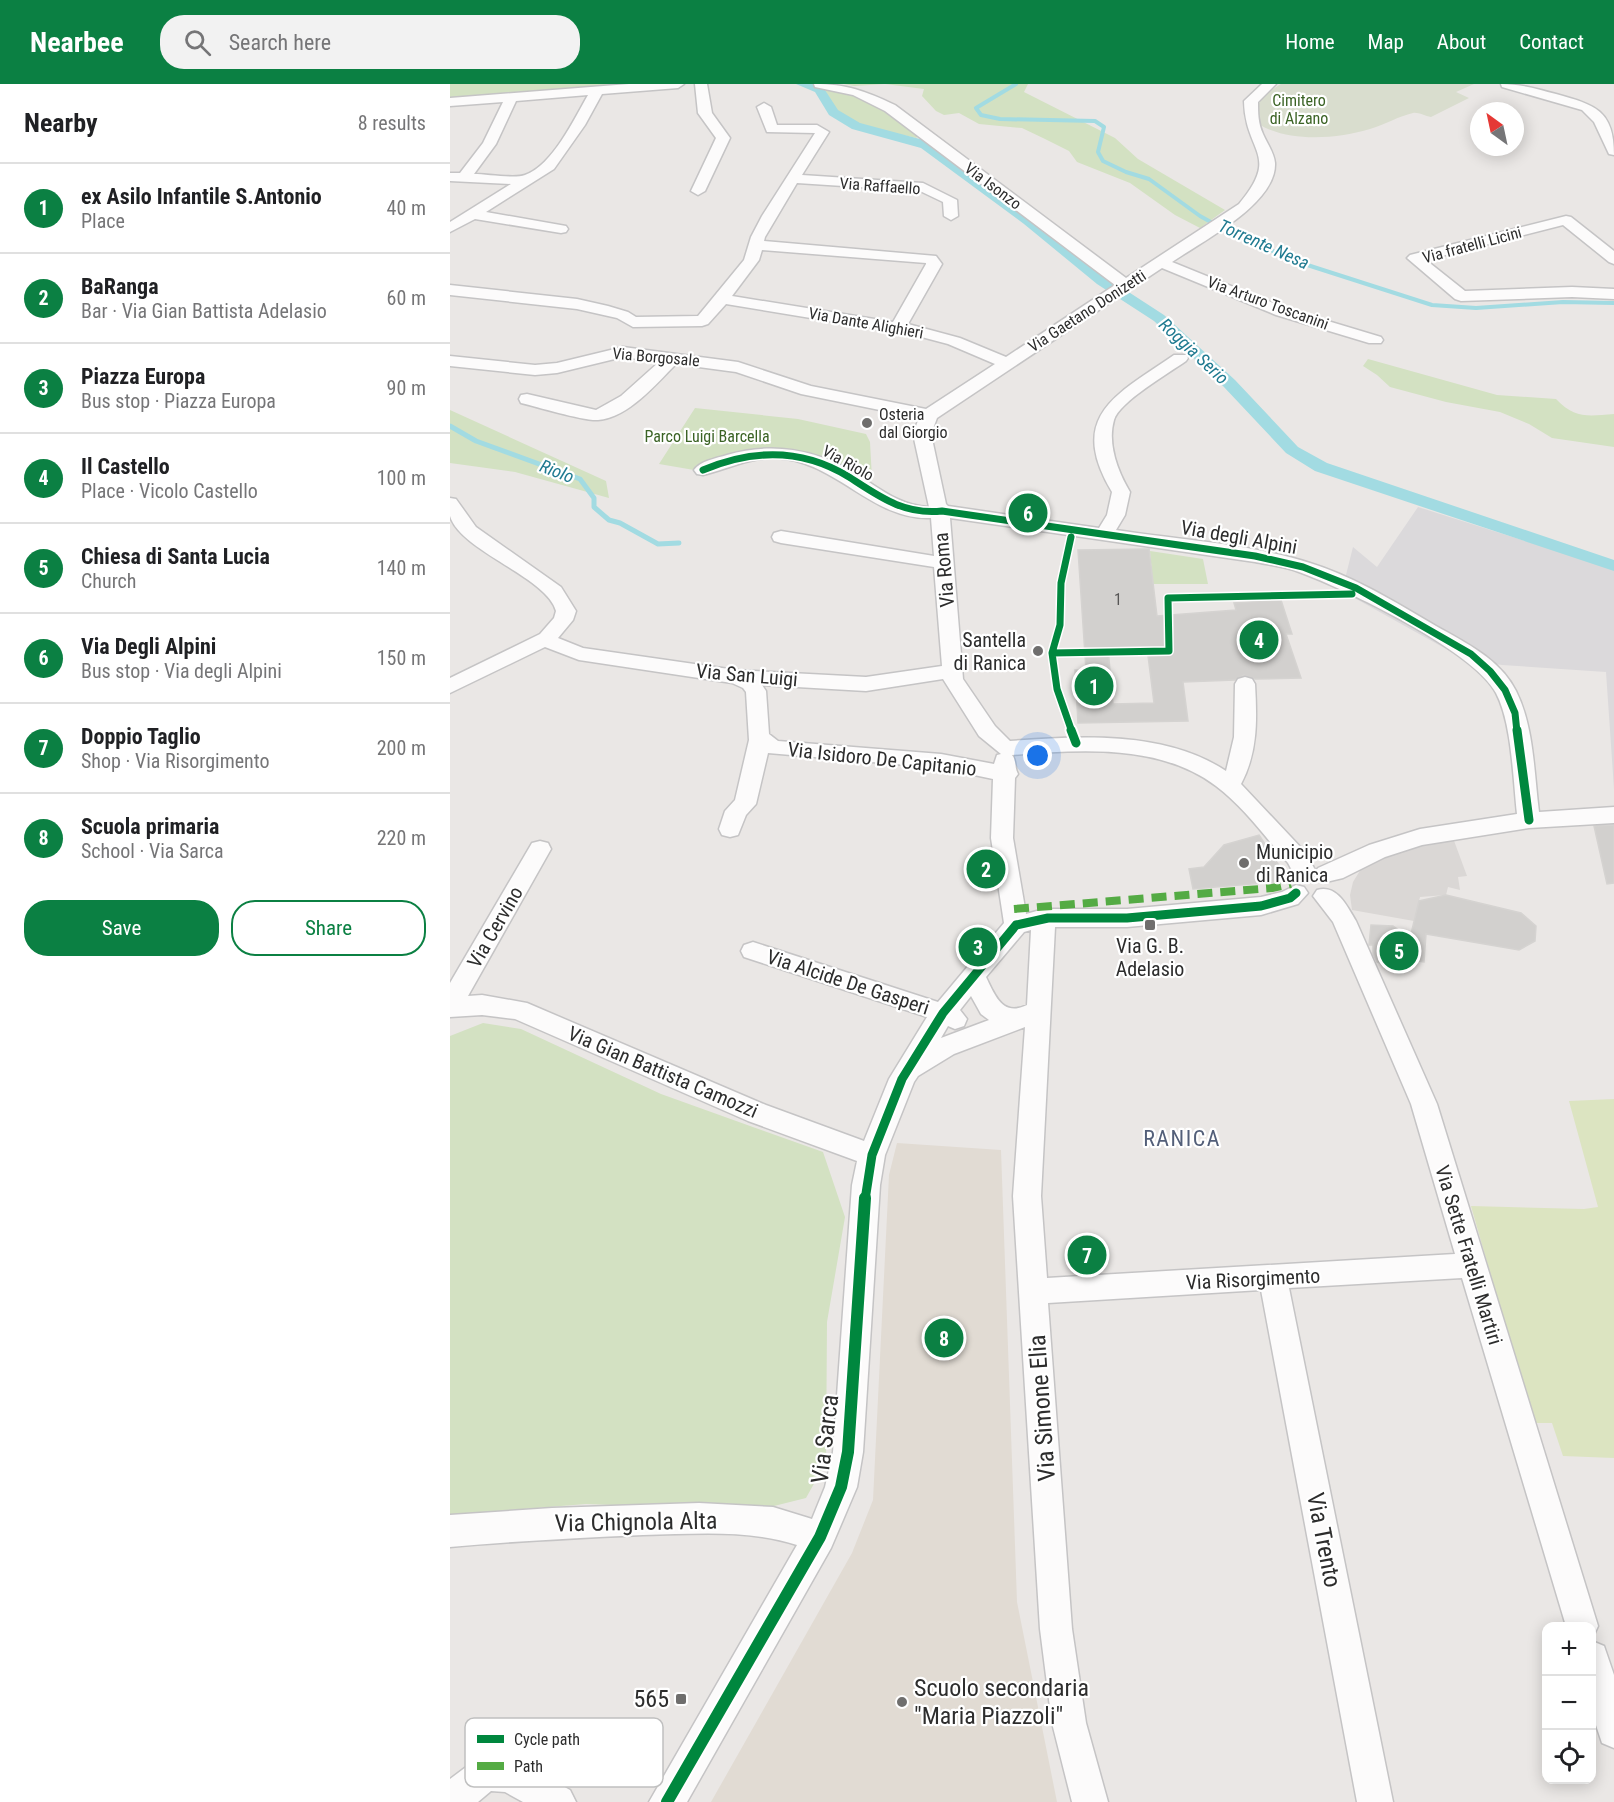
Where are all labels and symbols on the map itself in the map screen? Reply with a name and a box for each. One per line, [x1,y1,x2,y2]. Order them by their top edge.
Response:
park label: Cimitero di Alzano [1270,91,1328,128]
north arrow [1470,102,1524,156]
street label: Via Isonzo [961,159,1025,213]
street label: Via Raffaello [839,174,921,198]
water label: Torrente Nesa [1215,215,1313,273]
street label: Via fratelli Licini [1420,223,1524,267]
street label: Via Gaetano Donizetti [1025,266,1149,356]
street label: Via Arturo Toscanini [1205,272,1331,334]
street label: Via Dante Alighieri [807,304,925,342]
water label: Roggia Serio [1155,314,1233,388]
street label: Via Borgosale [612,344,700,370]
place label: Osteria dal Giorgio [879,405,947,442]
marker: Osteria dal Giorgio [860,416,874,430]
park label: Parco Luigi Barcella [644,427,770,446]
street label: Via Riolo [819,441,877,485]
water label: Riolo [537,455,577,487]
pin: 6 [1008,490,1048,536]
street label: Via degli Alpini [1179,515,1299,559]
street label: Via Roma [929,531,959,609]
house number: 1 [1114,590,1122,609]
pin: 4 [1240,618,1278,662]
place label: Santella di Ranica [954,628,1026,675]
marker: Santella di Ranica [1031,644,1045,658]
street label: Via San Luigi [695,659,799,691]
pin: 1 [1074,664,1114,708]
street label: Via Isidoro De Capitanio [786,737,978,781]
your location [1023,741,1052,770]
place label: Municipio di Ranica [1256,840,1333,887]
pin: 2 [966,846,1006,892]
marker: Municipio di Ranica [1237,856,1251,870]
street label: Via Cervino [462,882,528,972]
marker: Via G. B. Adelasio [1143,918,1157,932]
pin: 3 [958,924,998,970]
pin: 5 [1380,928,1418,974]
place label: Via G. B. Adelasio [1116,934,1184,981]
street label: Via Alcide De Gasperi [764,944,932,1020]
street label: Via Gian Battista Camozzi [564,1021,762,1123]
district label: RANICA [1143,1126,1221,1151]
street label: Via Sette Fratelli Martiri [1430,1162,1508,1348]
pin: 7 [1068,1232,1106,1278]
street label: Via Risorgimento [1185,1263,1321,1295]
pin: 8 [924,1316,964,1360]
street label: Via Simone Elia [1023,1334,1061,1482]
street label: Via Sarca [806,1393,844,1485]
street label: Via Trento [1301,1490,1347,1590]
street label: Via Chignola Alta [554,1507,718,1537]
place label: Scuolo secondaria "Maria Piazzoli" [914,1674,1089,1730]
place label: 565 [633,1685,669,1713]
marker: 565 [674,1692,688,1706]
marker: Scuolo secondaria "Maria Piazzoli" [895,1695,909,1709]
legend [465,1718,663,1787]
text: Cycle path [514,1730,580,1749]
text: Path [514,1757,543,1776]

